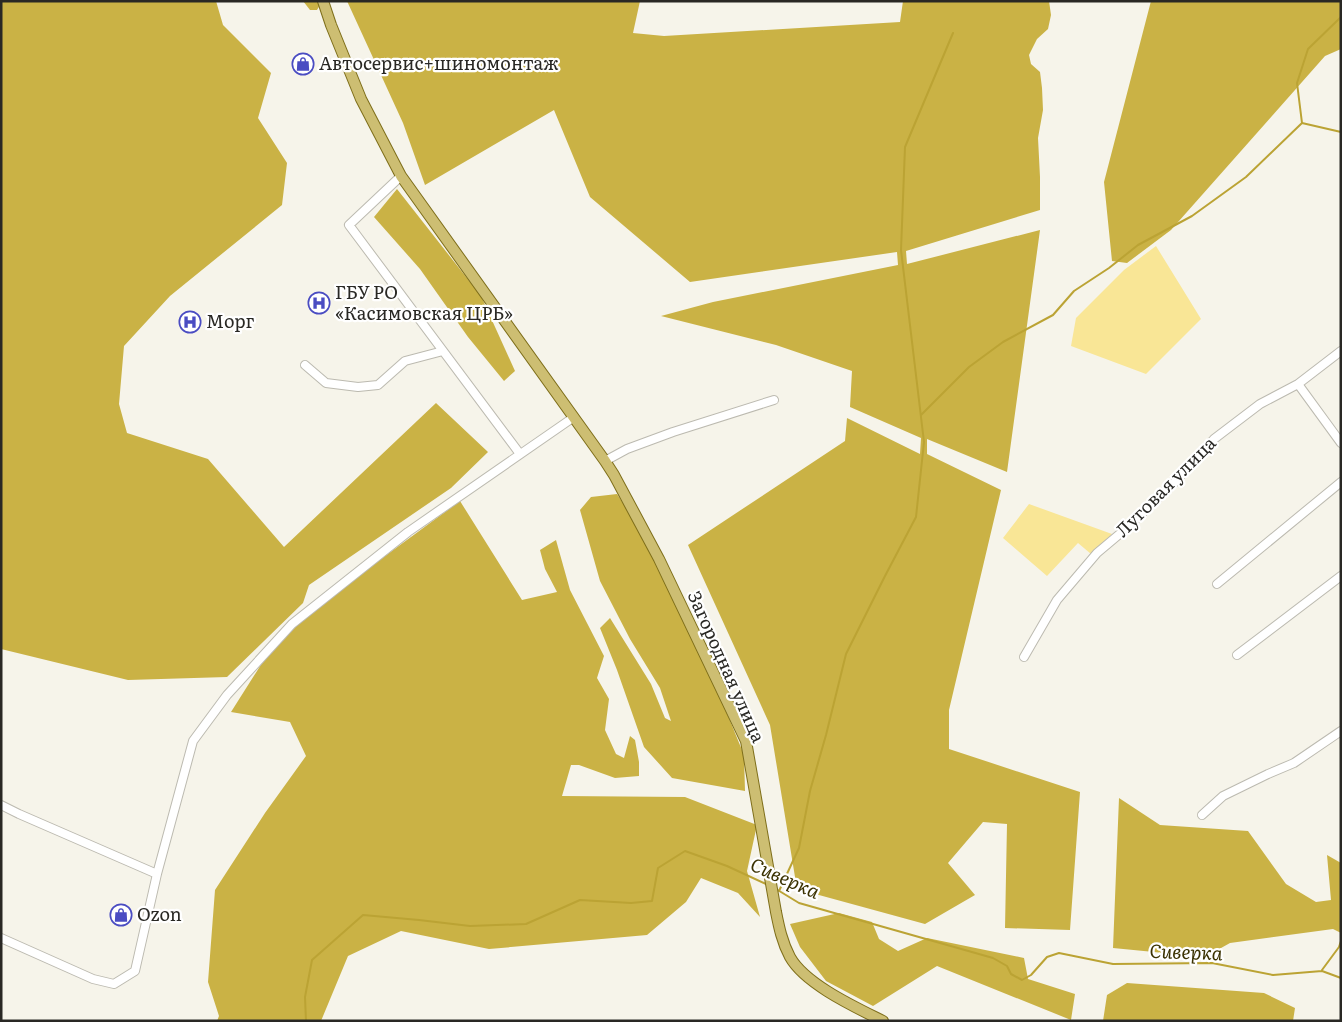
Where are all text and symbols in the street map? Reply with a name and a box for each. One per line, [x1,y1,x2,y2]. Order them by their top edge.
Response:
place label: Автосервис+шиномонтаж [319,49,559,76]
shop icon: Автосервис+шиномонтаж [291,52,315,76]
place label: ГБУ РО «Касимовская ЦРБ» [335,278,513,326]
hospital icon: ГБУ РО «Касимовская ЦРБ» [307,291,331,315]
place label: Морг [206,307,255,334]
hospital icon: Морг [178,310,202,334]
street label: Луговая улица [1108,429,1222,542]
street label: Загородная улица [682,586,773,747]
water label: Сиверка [746,849,825,905]
place label: Ozon [137,900,182,927]
shop icon: Ozon [109,903,133,927]
water label: Сиверка [1149,936,1223,966]

